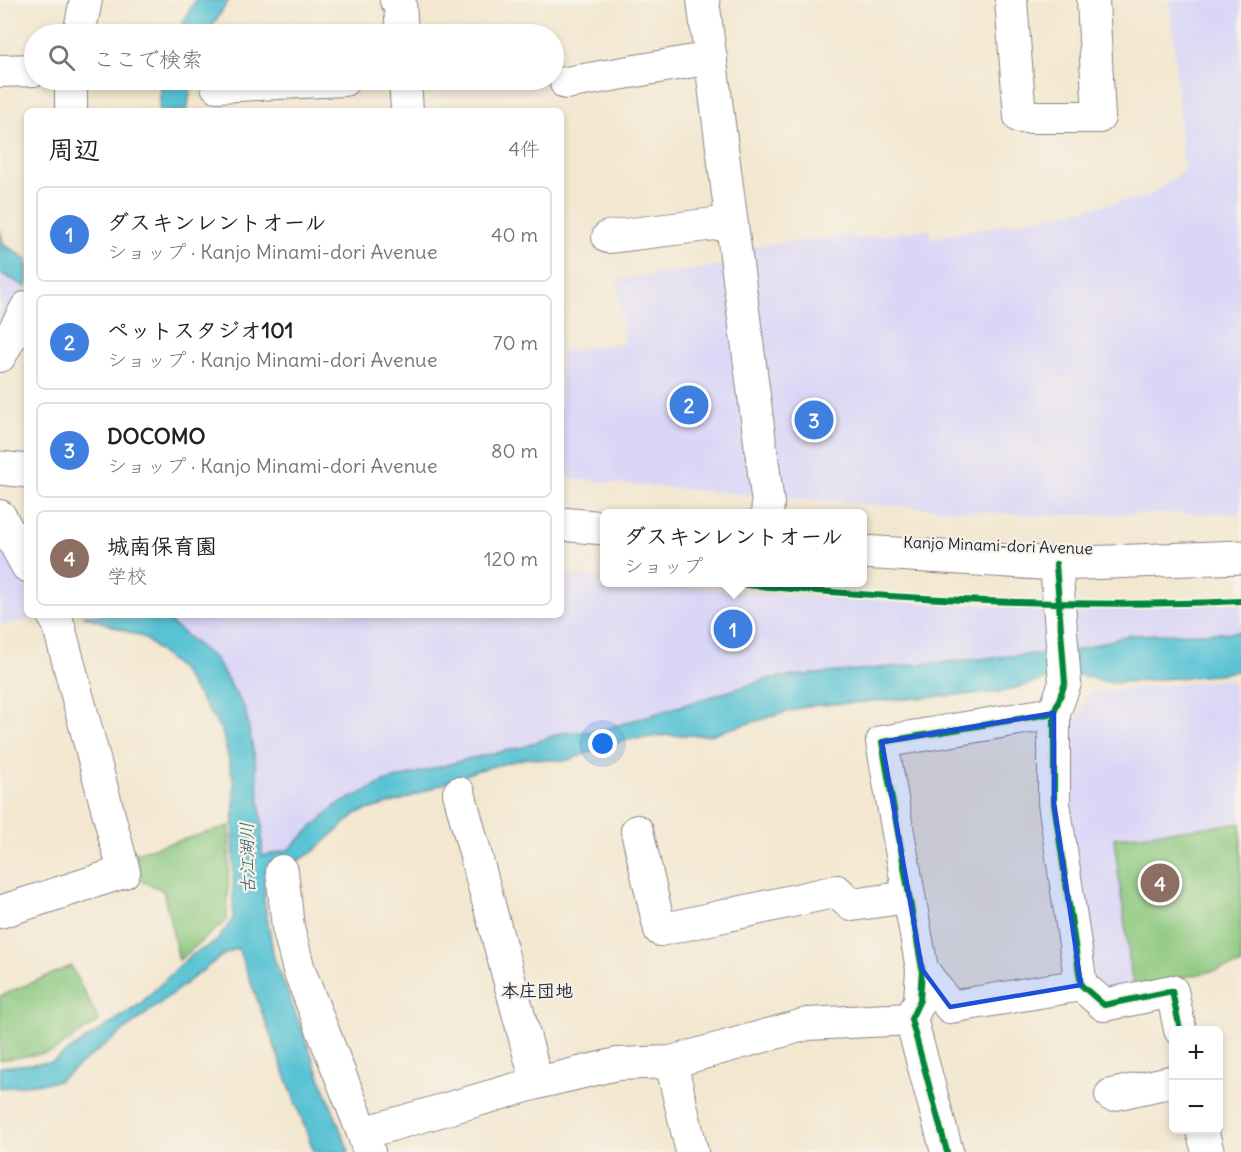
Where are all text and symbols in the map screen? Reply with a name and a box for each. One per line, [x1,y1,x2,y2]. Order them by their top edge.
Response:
search box [24,24,564,90]
icon: search [45,41,78,74]
text: ここで検索 [93,45,203,73]
text: 周辺 [48,133,100,166]
text: 4件 [508,136,540,161]
text: ダスキンレントオール [107,208,327,236]
text: 1 [66,222,73,247]
text: 40 m [491,222,538,247]
text: ショップ · Kanjo Minami-dori Avenue [107,239,437,264]
text: ペットスタジオ101 [107,316,293,344]
text: 2 [64,330,75,355]
text: 70 m [493,330,538,355]
text: ショップ · Kanjo Minami-dori Avenue [107,347,437,372]
pin: 2 [670,382,708,428]
pin: 3 [794,398,834,442]
text: DOCOMO [107,422,206,450]
text: 3 [64,438,75,463]
text: 80 m [491,438,538,463]
text: ショップ · Kanjo Minami-dori Avenue [107,453,437,478]
popup [600,509,867,587]
text: ダスキンレントオール [624,522,843,550]
text: 城南保育園 [107,532,217,560]
street label: Kanjo Minami-dori Avenue [903,532,1093,558]
text: 4 [64,546,75,571]
text: 120 m [484,546,538,571]
text: ショップ [624,553,703,578]
text: 学校 [107,563,147,588]
pin: 1 [714,606,752,652]
your location [588,729,617,758]
water label: 古江湖川 [235,822,259,894]
pin: 4 [1140,860,1180,906]
district label: 本庄団地 [501,979,573,1002]
map controls [1169,1026,1223,1134]
button: + [1169,1026,1223,1080]
button: − [1169,1080,1223,1134]

